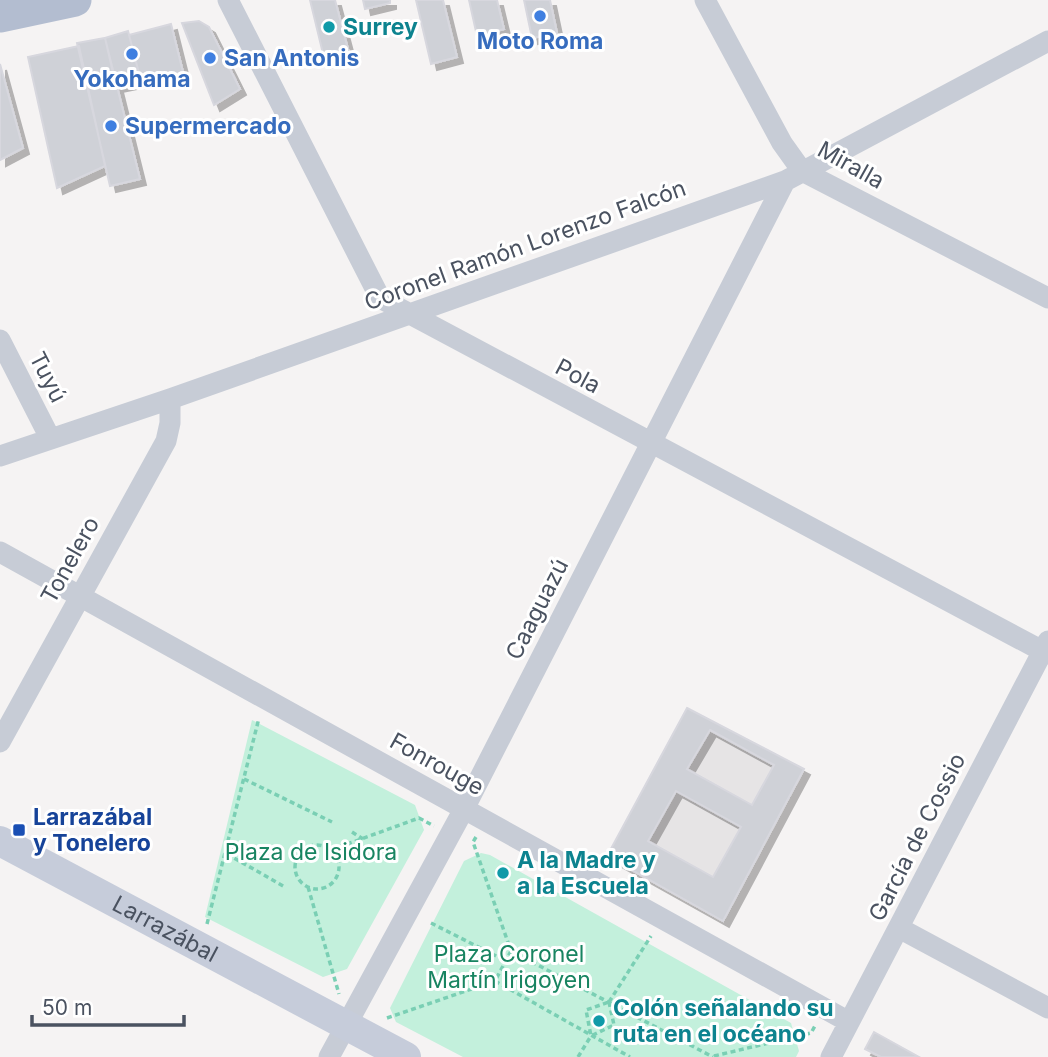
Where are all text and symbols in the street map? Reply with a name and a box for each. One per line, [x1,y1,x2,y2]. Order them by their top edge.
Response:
marker: Moto Roma [532,8,548,24]
place label: Surrey [343,13,418,41]
marker: Surrey [321,19,337,35]
place label: Moto Roma [477,27,603,55]
place label: San Antonis [224,44,360,72]
marker: Yokohama [124,46,140,62]
marker: San Antonis [202,50,218,66]
place label: Yokohama [73,65,191,93]
place label: Supermercado [125,112,291,140]
marker: Supermercado [103,118,119,134]
street label: Miralla [813,135,889,195]
street label: Coronel Ramón Lorenzo Falcón [360,174,690,316]
street label: Tuyú [23,347,73,407]
street label: Pola [551,353,605,399]
street label: Tonelero [35,512,105,608]
street label: Caaguazú [500,554,574,664]
street label: Fonrouge [385,727,489,801]
street label: García de Cossio [863,748,971,926]
place label: Larrazábal y Tonelero [33,803,152,857]
marker: Larrazábal y Tonelero [11,822,27,838]
park label: Plaza de Isidora [225,838,397,866]
place label: A la Madre y a la Escuela [517,846,656,900]
marker: A la Madre y a la Escuela [495,865,511,881]
street label: Larrazábal [108,889,222,968]
park label: Plaza Coronel Martín Irigoyen [427,940,591,994]
scale bar [32,984,184,1028]
place label: Colón señalando su ruta en el océano [613,994,834,1048]
text: 50 m [42,995,92,1020]
marker: Colón señalando su ruta en el océano [591,1013,607,1029]

